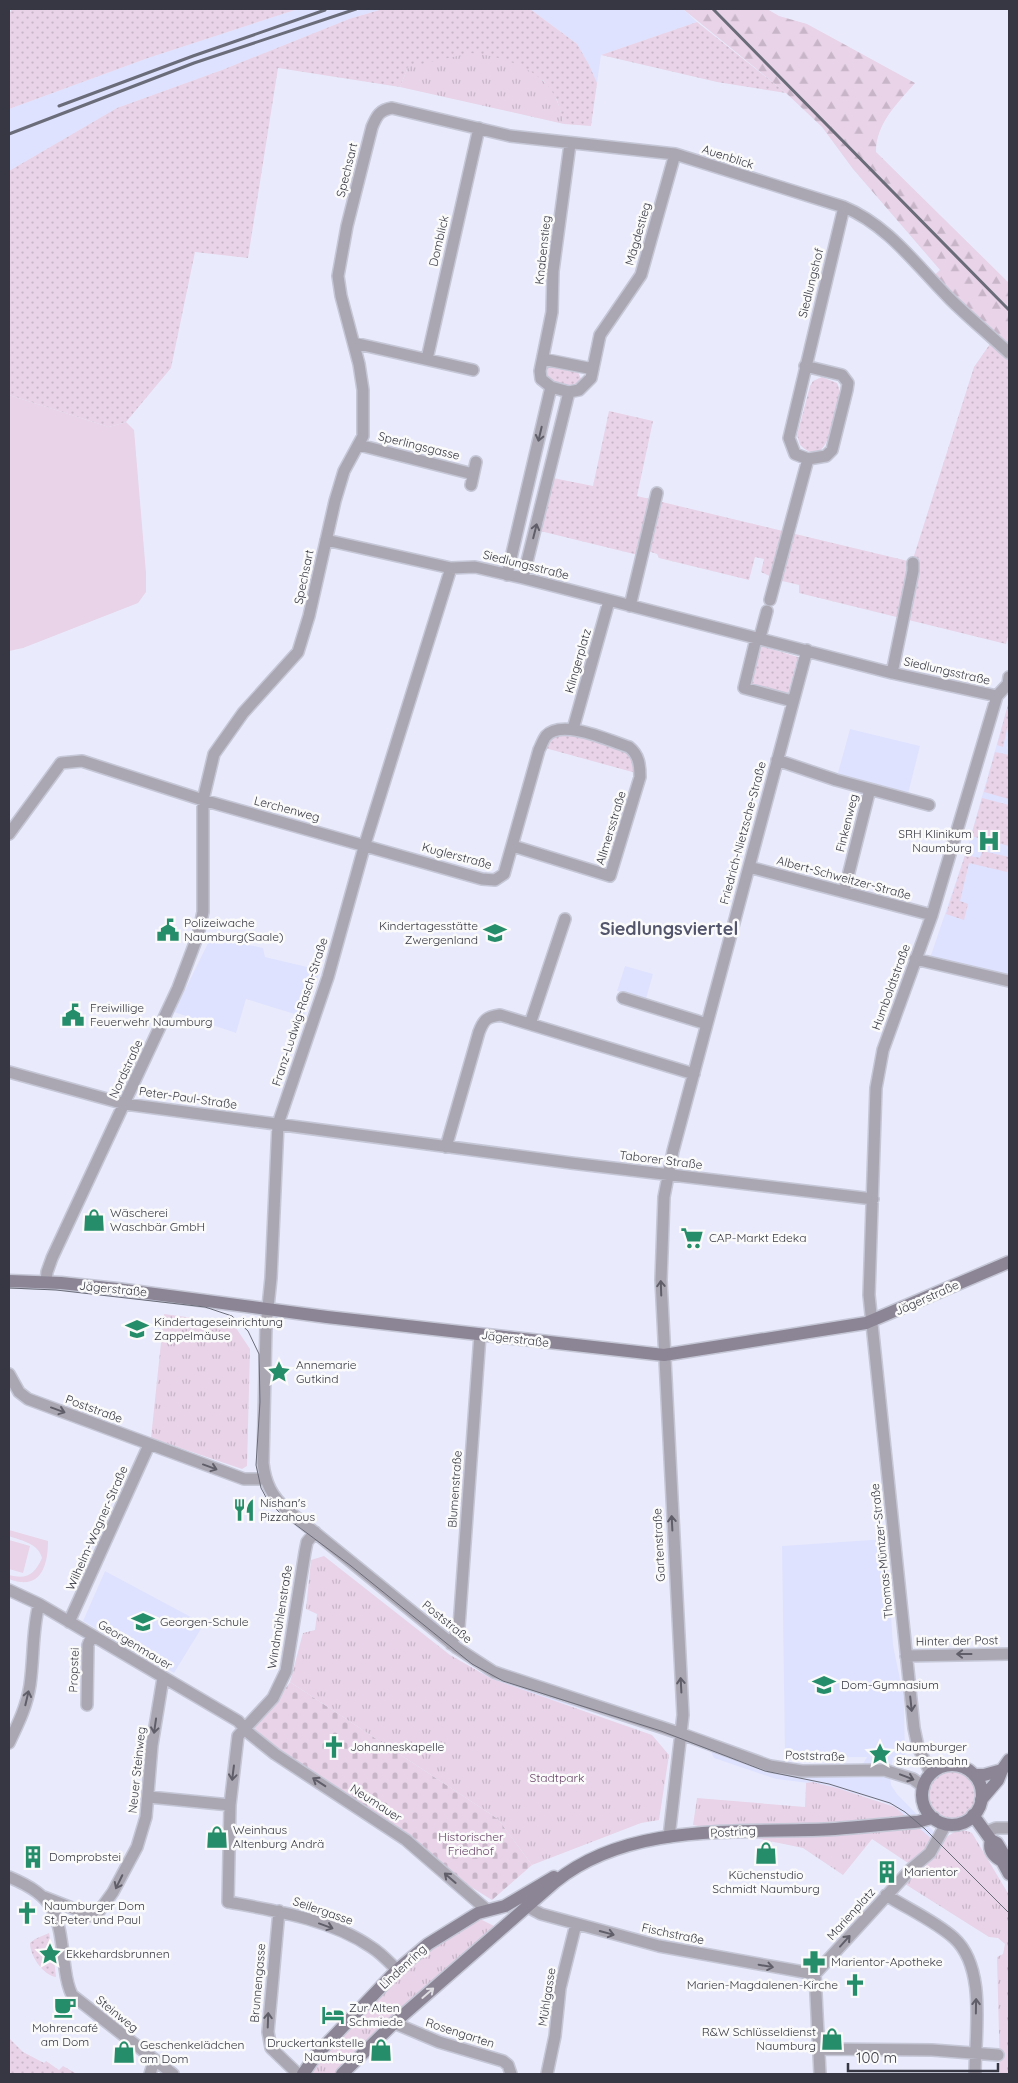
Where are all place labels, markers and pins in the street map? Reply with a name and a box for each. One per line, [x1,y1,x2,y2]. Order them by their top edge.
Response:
place label: SRH Klinikum Naumburg [898,826,972,855]
hospital icon: SRH Klinikum Naumburg [976,828,1002,854]
place label: Polizeiwache Naumburg(Saale) [184,915,284,944]
public building icon: Polizeiwache Naumburg(Saale) [155,917,181,943]
place label: Kindertagesstätte Zwergenland [379,918,478,947]
school or university icon: Kindertagesstätte Zwergenland [482,920,508,946]
place label: Freiwillige Feuerwehr Naumburg [90,1000,212,1029]
public building icon: Freiwillige Feuerwehr Naumburg [60,1002,86,1028]
place label: Wäscherei Waschbär GmbH [110,1205,205,1234]
shop icon: Wäscherei Waschbär GmbH [81,1207,107,1233]
supermarket icon: CAP-Markt Edeka [679,1225,705,1251]
place label: CAP-Markt Edeka [709,1230,806,1245]
place label: Kindertageseinrichtung Zappelmäuse [154,1314,283,1343]
school or university icon: Kindertageseinrichtung Zappelmäuse [124,1316,150,1342]
place label: Annemarie Gutkind [296,1357,357,1386]
place icon: Annemarie Gutkind [266,1359,292,1385]
place label: Nishan's Pizzahous [260,1495,315,1524]
restaurant icon: Nishan's Pizzahous [231,1497,257,1523]
school or university icon: Georgen-Schule [130,1609,156,1635]
place label: Georgen-Schule [160,1614,249,1629]
school or university icon: Dom-Gymnasium [811,1672,837,1698]
place label: Dom-Gymnasium [841,1677,939,1692]
church icon: Johanneskapelle [321,1734,347,1760]
place label: Johanneskapelle [350,1739,445,1754]
place label: Naumburger Straßenbahn [896,1739,968,1768]
place icon: Naumburger Straßenbahn [867,1741,893,1767]
place label: Weinhaus Altenburg Andrä [233,1822,324,1851]
shop icon: Weinhaus Altenburg Andrä [204,1824,230,1850]
shop icon: Küchenstudio Schmidt Naumburg [753,1840,779,1866]
building icon: Domprobstei [20,1844,46,1870]
place label: Domprobstei [49,1849,121,1864]
building icon: Marientor [874,1859,900,1885]
place label: Marientor [904,1864,958,1879]
place label: Küchenstudio Schmidt Naumburg [712,1867,820,1896]
place label: Naumburger Dom St. Peter und Paul [44,1898,145,1927]
church icon: Naumburger Dom St. Peter und Paul [14,1900,40,1926]
place icon: Ekkehardsbrunnen [37,1941,63,1967]
place label: Ekkehardsbrunnen [66,1946,170,1961]
pharmacy icon: Marientor-Apotheke [801,1949,827,1975]
place label: Marientor-Apotheke [831,1954,943,1969]
church icon: Marien-Magdalenen-Kirche [842,1972,868,1998]
place label: Marien-Magdalenen-Kirche [687,1977,838,1992]
cafe icon: Mohrencafé am Dom [52,1994,78,2020]
place label: Zur Alten Schmiede [349,2000,403,2029]
hotel icon: Zur Alten Schmiede [320,2002,346,2028]
place label: Mohrencafé am Dom [32,2020,98,2049]
place label: R&W Schlüsseldienst Naumburg [702,2024,816,2053]
shop icon: R&W Schlüsseldienst Naumburg [819,2026,845,2052]
place label: Druckertankstelle Naumburg [267,2035,364,2064]
place label: Geschenkelädchen am Dom [140,2037,245,2066]
shop icon: Druckertankstelle Naumburg [368,2037,394,2063]
shop icon: Geschenkelädchen am Dom [111,2039,137,2065]

